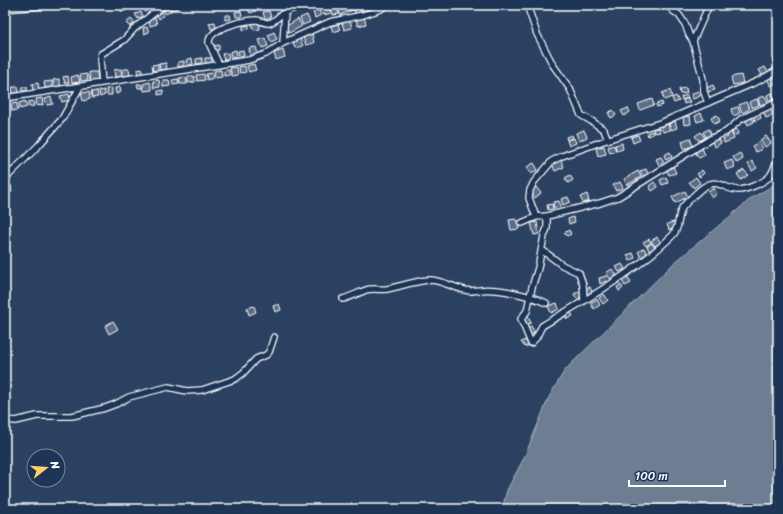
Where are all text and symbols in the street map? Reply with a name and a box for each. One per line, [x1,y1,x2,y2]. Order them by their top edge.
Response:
north arrow [26,448,66,488]
text: N [45,458,65,472]
scale bar [629,462,725,488]
text: 100 m [635,465,668,487]

